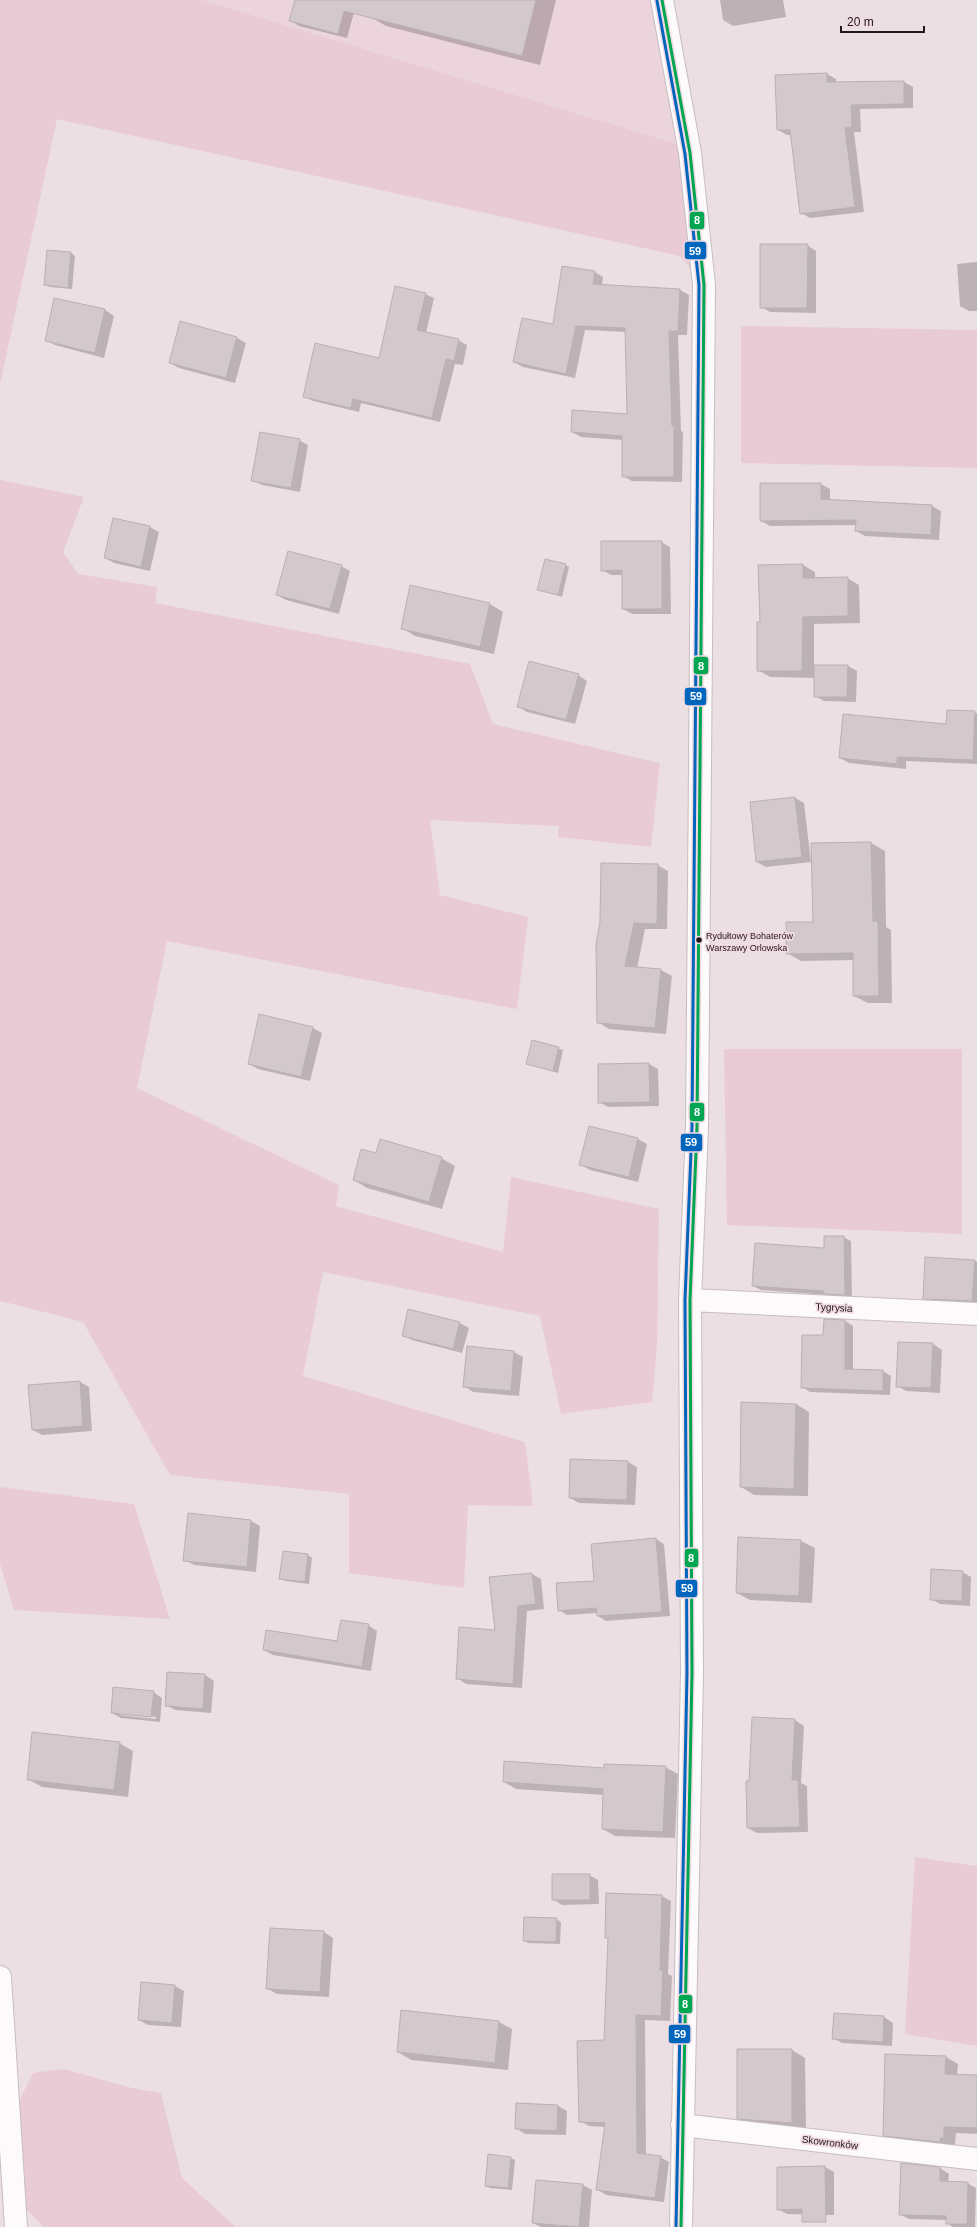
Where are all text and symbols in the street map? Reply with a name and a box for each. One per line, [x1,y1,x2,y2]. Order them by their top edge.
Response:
scale bar [841,8,924,34]
text: 20 m [847,15,874,29]
line badge: 8 [689,211,705,230]
text: 8 [694,214,700,226]
line badge: 59 [684,241,707,260]
text: 59 [689,245,701,257]
line badge: 8 [693,656,709,675]
text: 8 [698,660,704,672]
line badge: 59 [684,687,707,706]
text: 59 [690,690,702,702]
place label: Rydułtowy Bohaterów Warszawy Orlowska [706,931,794,953]
marker: Rydułtowy Bohaterów Warszawy Orlowska [694,935,704,945]
line badge: 8 [689,1102,705,1122]
text: 8 [694,1106,700,1118]
line badge: 59 [680,1133,703,1152]
text: 59 [685,1136,697,1148]
street label: Tygrysia [815,1301,853,1314]
line badge: 8 [684,1548,699,1568]
text: 8 [688,1552,694,1564]
line badge: 59 [675,1579,698,1598]
text: 59 [681,1582,693,1594]
line badge: 8 [678,1994,693,2014]
text: 8 [682,1998,688,2010]
line badge: 59 [668,2024,691,2044]
text: 59 [674,2028,686,2040]
street label: Skowronków [801,2134,860,2152]

